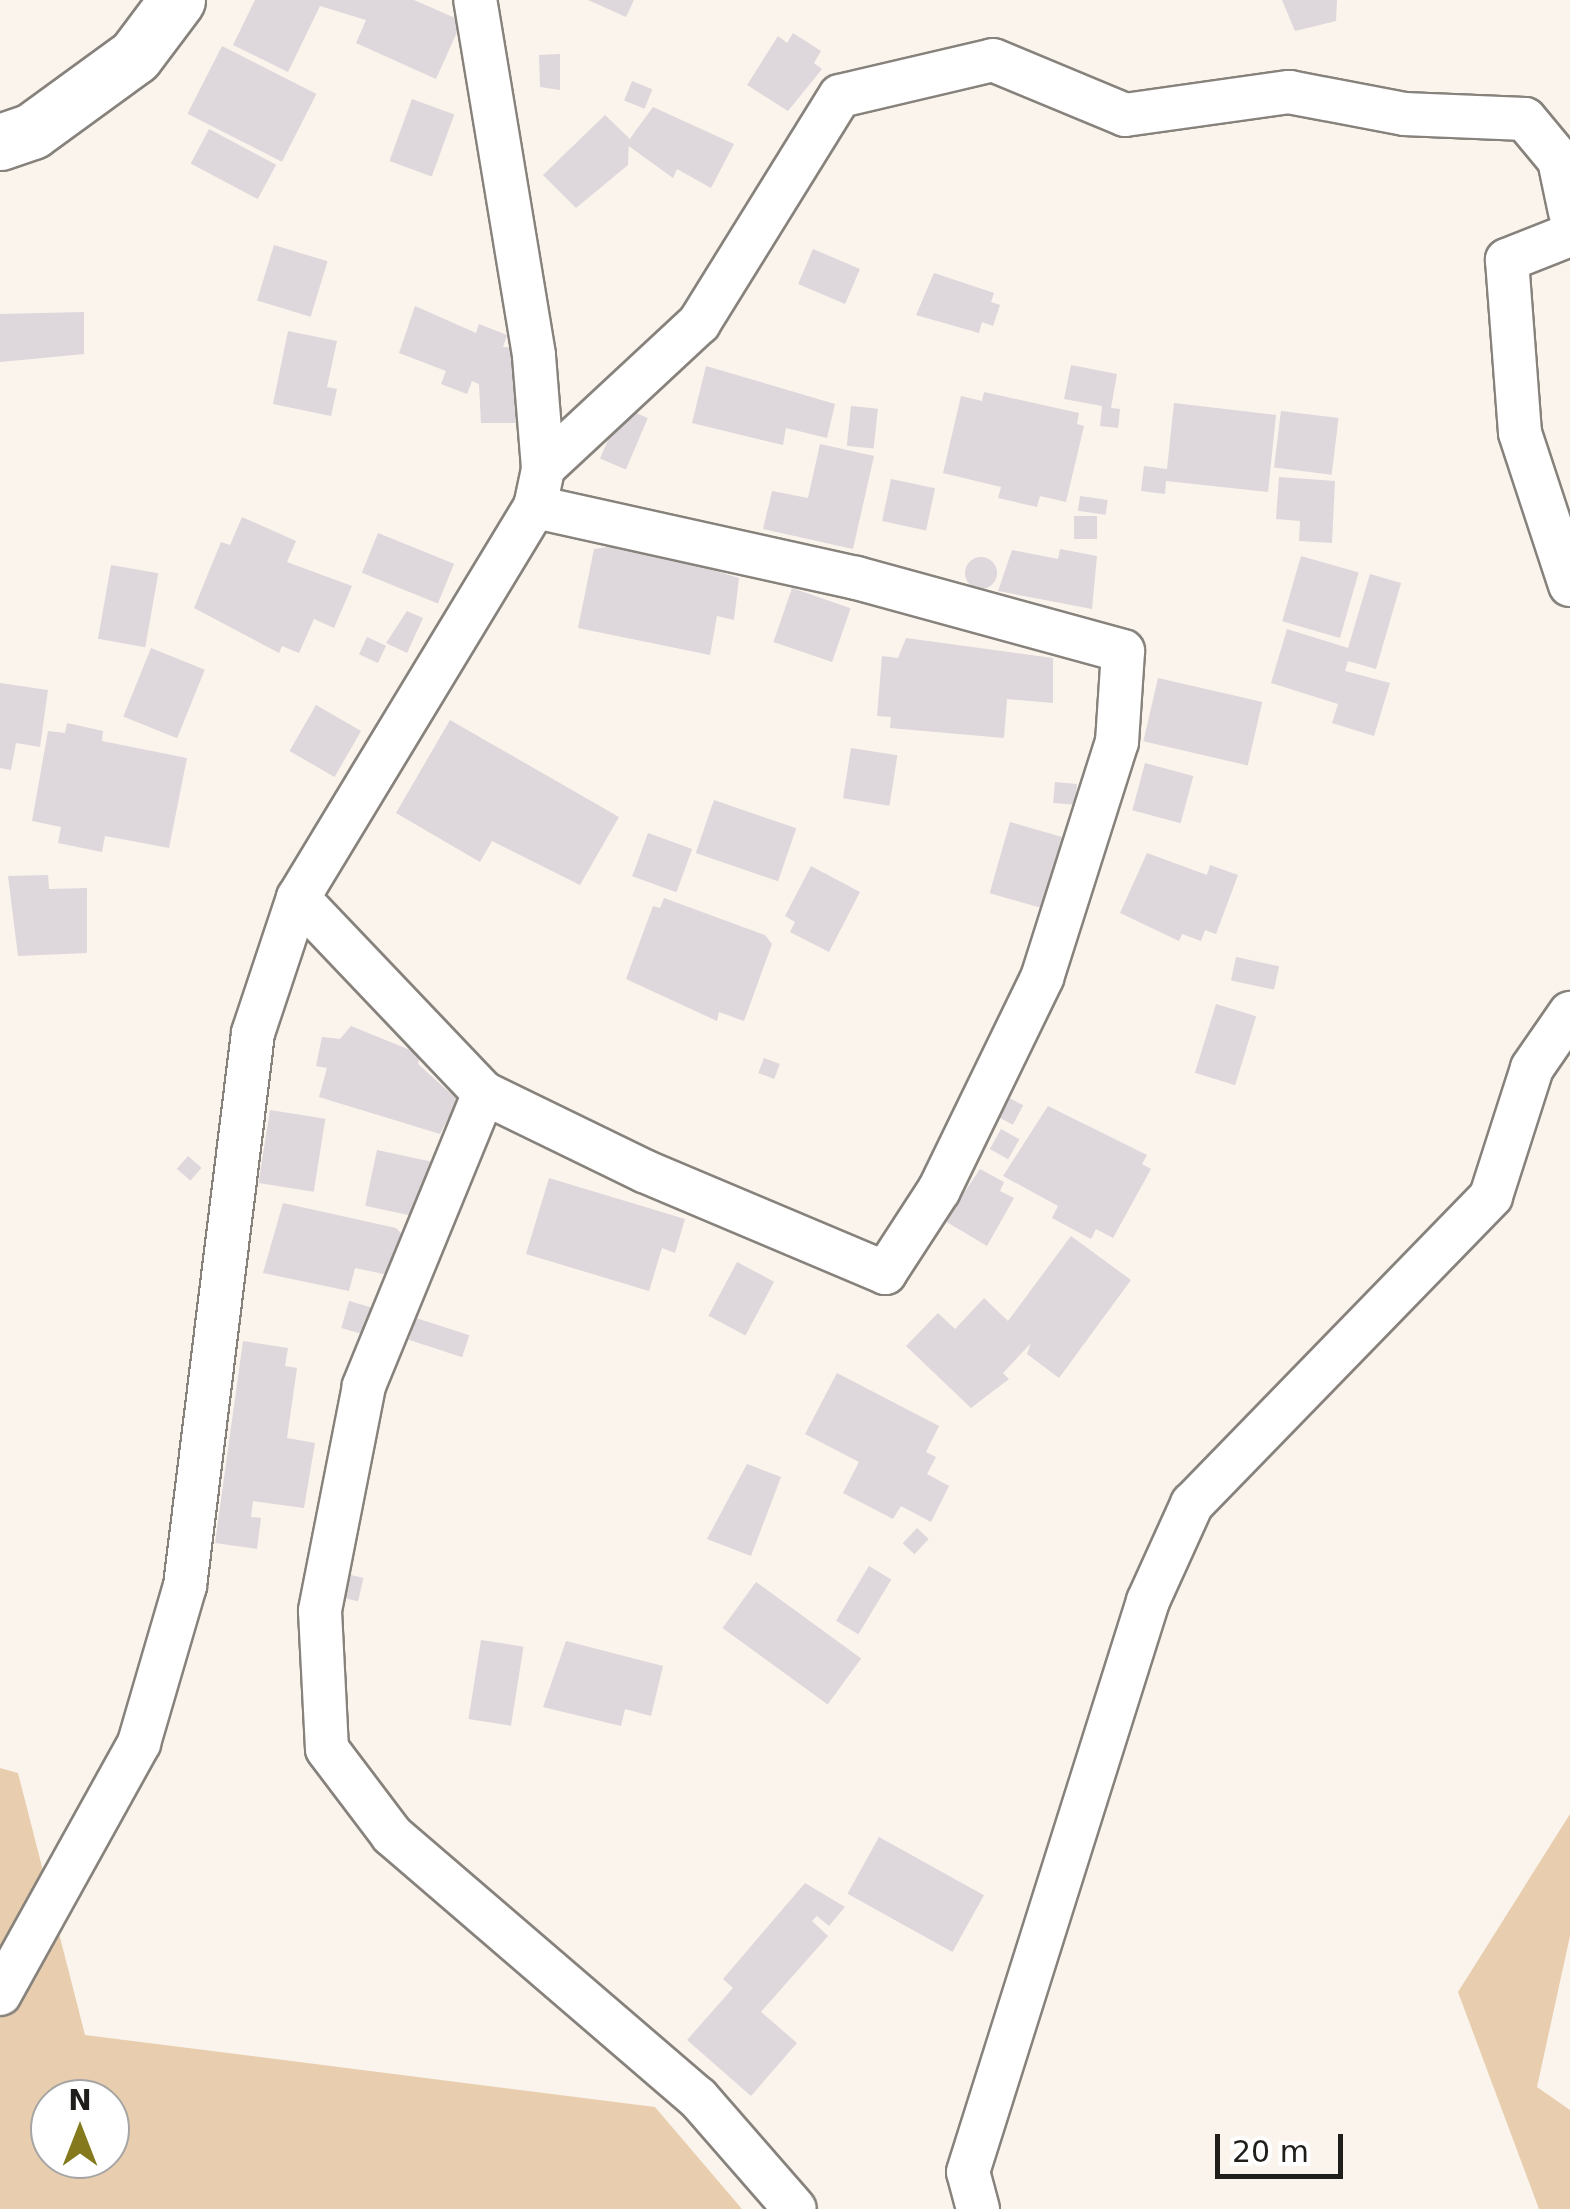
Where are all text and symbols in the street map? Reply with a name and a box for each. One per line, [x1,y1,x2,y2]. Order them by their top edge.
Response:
north arrow [30,2079,130,2179]
text: N [68,2084,92,2117]
scale bar [1220,2114,1348,2176]
text: 20 m [1232,2134,1309,2169]

